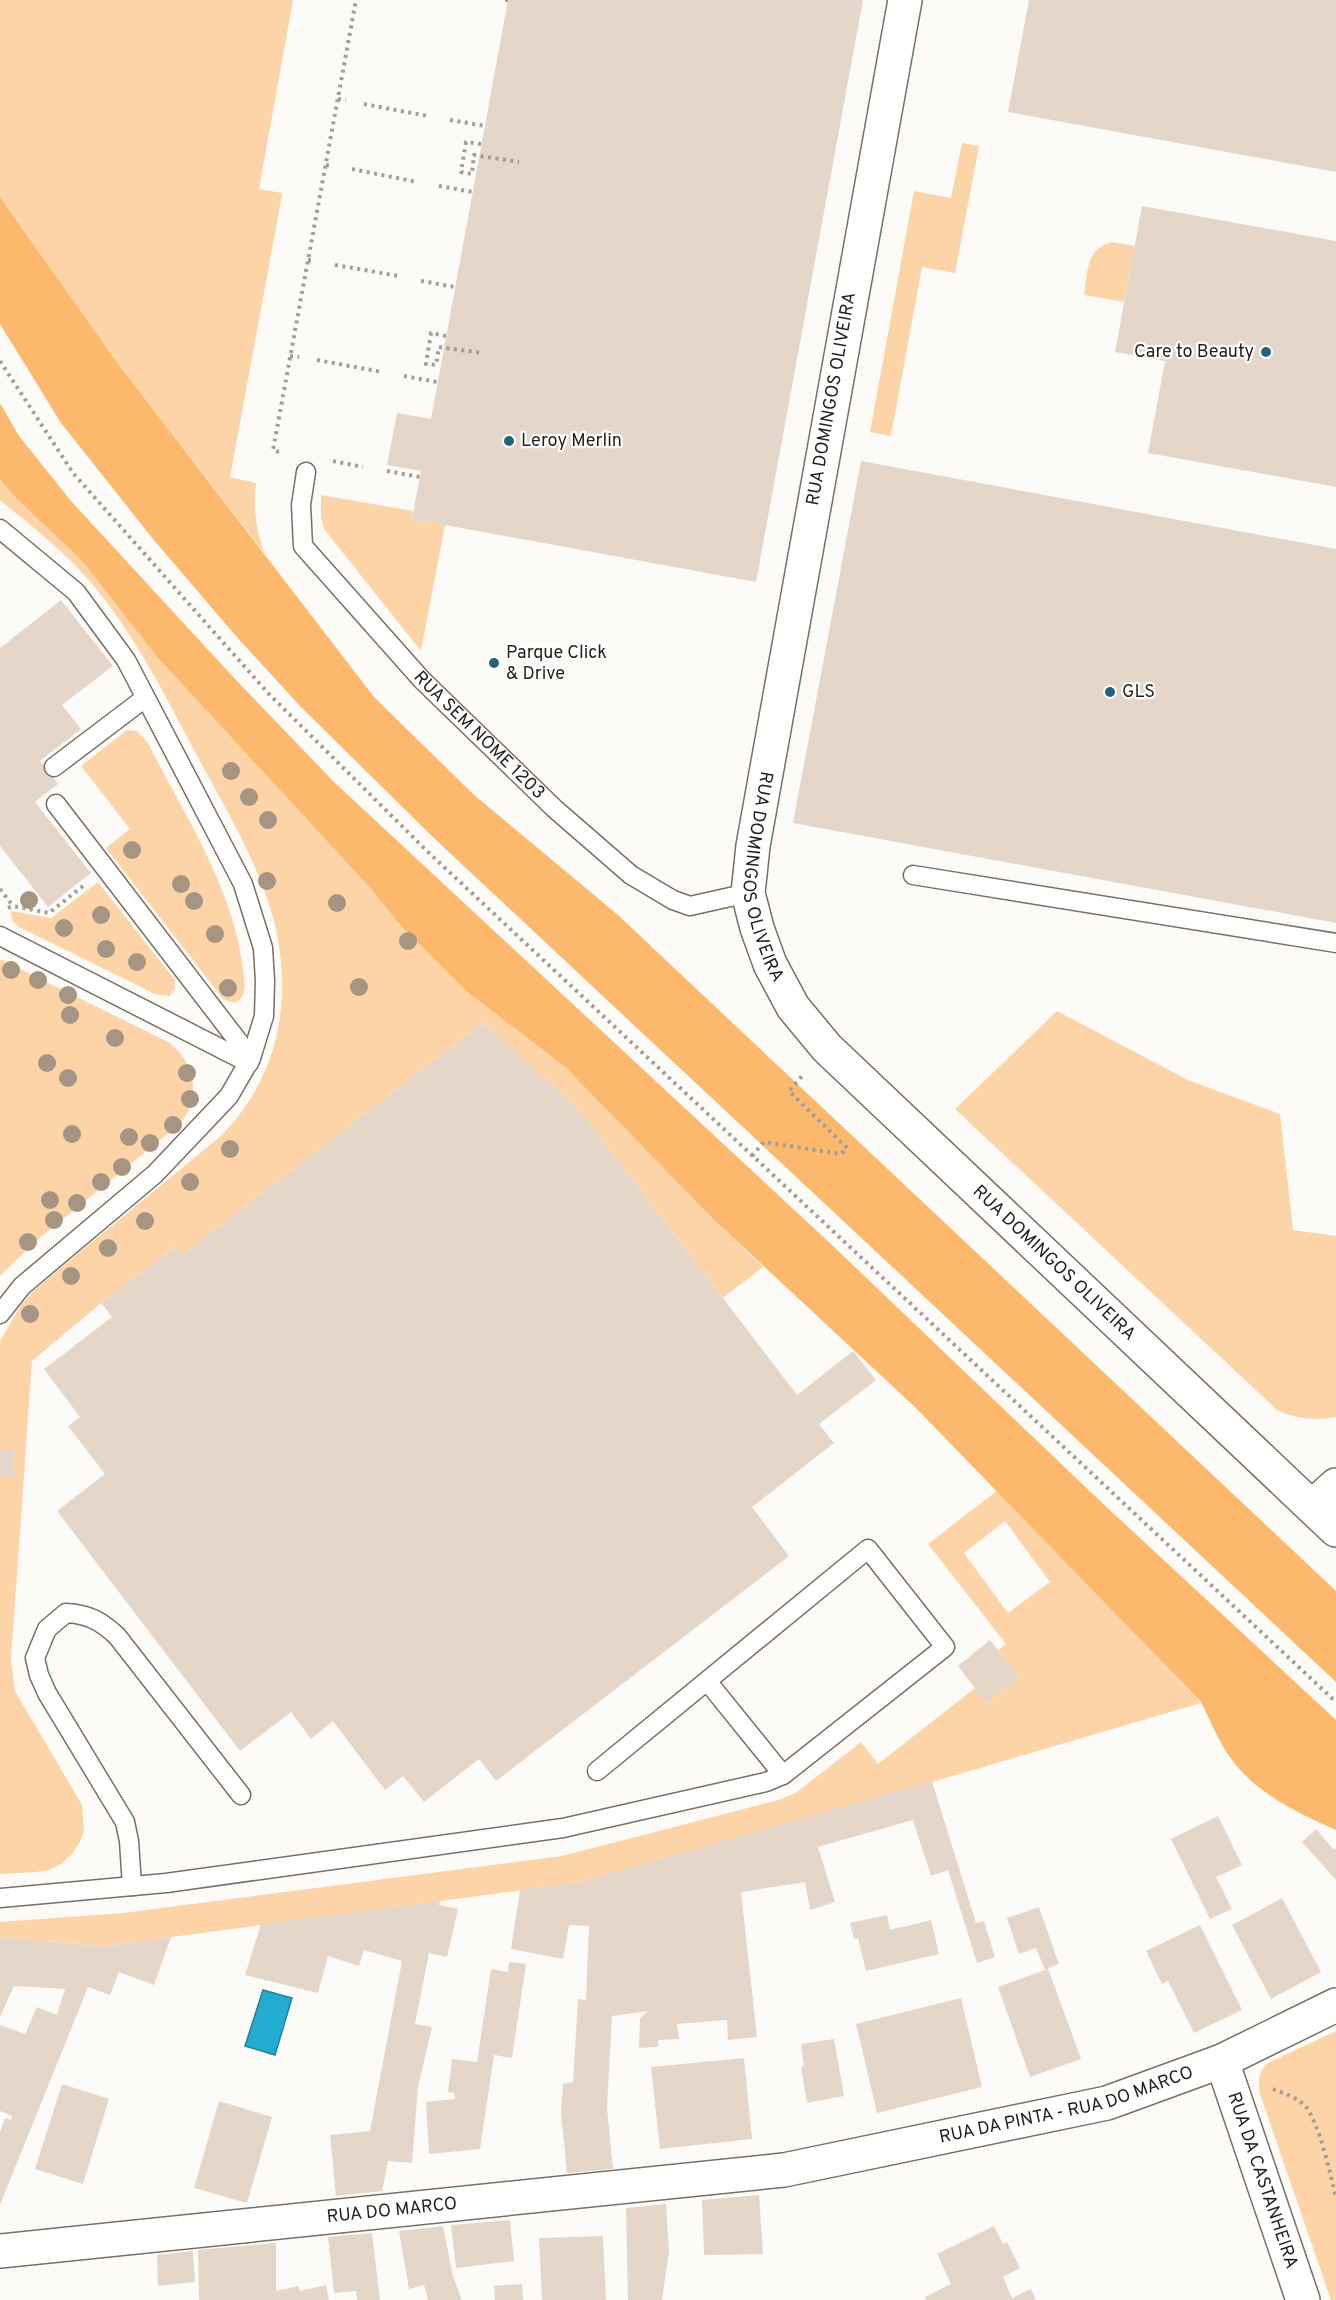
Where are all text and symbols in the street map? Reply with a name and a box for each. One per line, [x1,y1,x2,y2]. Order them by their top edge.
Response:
street label: RUA DOMINGOS OLIVEIRA [802,291,862,507]
place label: Care to Beauty [1134,341,1254,364]
marker: Care to Beauty [1259,345,1273,359]
place label: Leroy Merlin [521,430,622,453]
marker: Leroy Merlin [502,434,516,448]
place label: Parque Click & Drive [506,642,607,686]
marker: Parque Click & Drive [487,656,501,670]
street label: RUA SEM NOME 1203 [408,666,550,804]
place label: GLS [1122,681,1155,704]
marker: GLS [1103,685,1117,699]
street label: RUA DOMINGOS OLIVEIRA [737,769,789,986]
street label: RUA DOMINGOS OLIVEIRA [968,1180,1141,1346]
street label: RUA DA PINTA - RUA DO MARCO [937,2061,1197,2149]
street label: RUA DA CASTANHEIRA [1222,2089,1303,2272]
street label: RUA DO MARCO [326,2192,458,2229]

